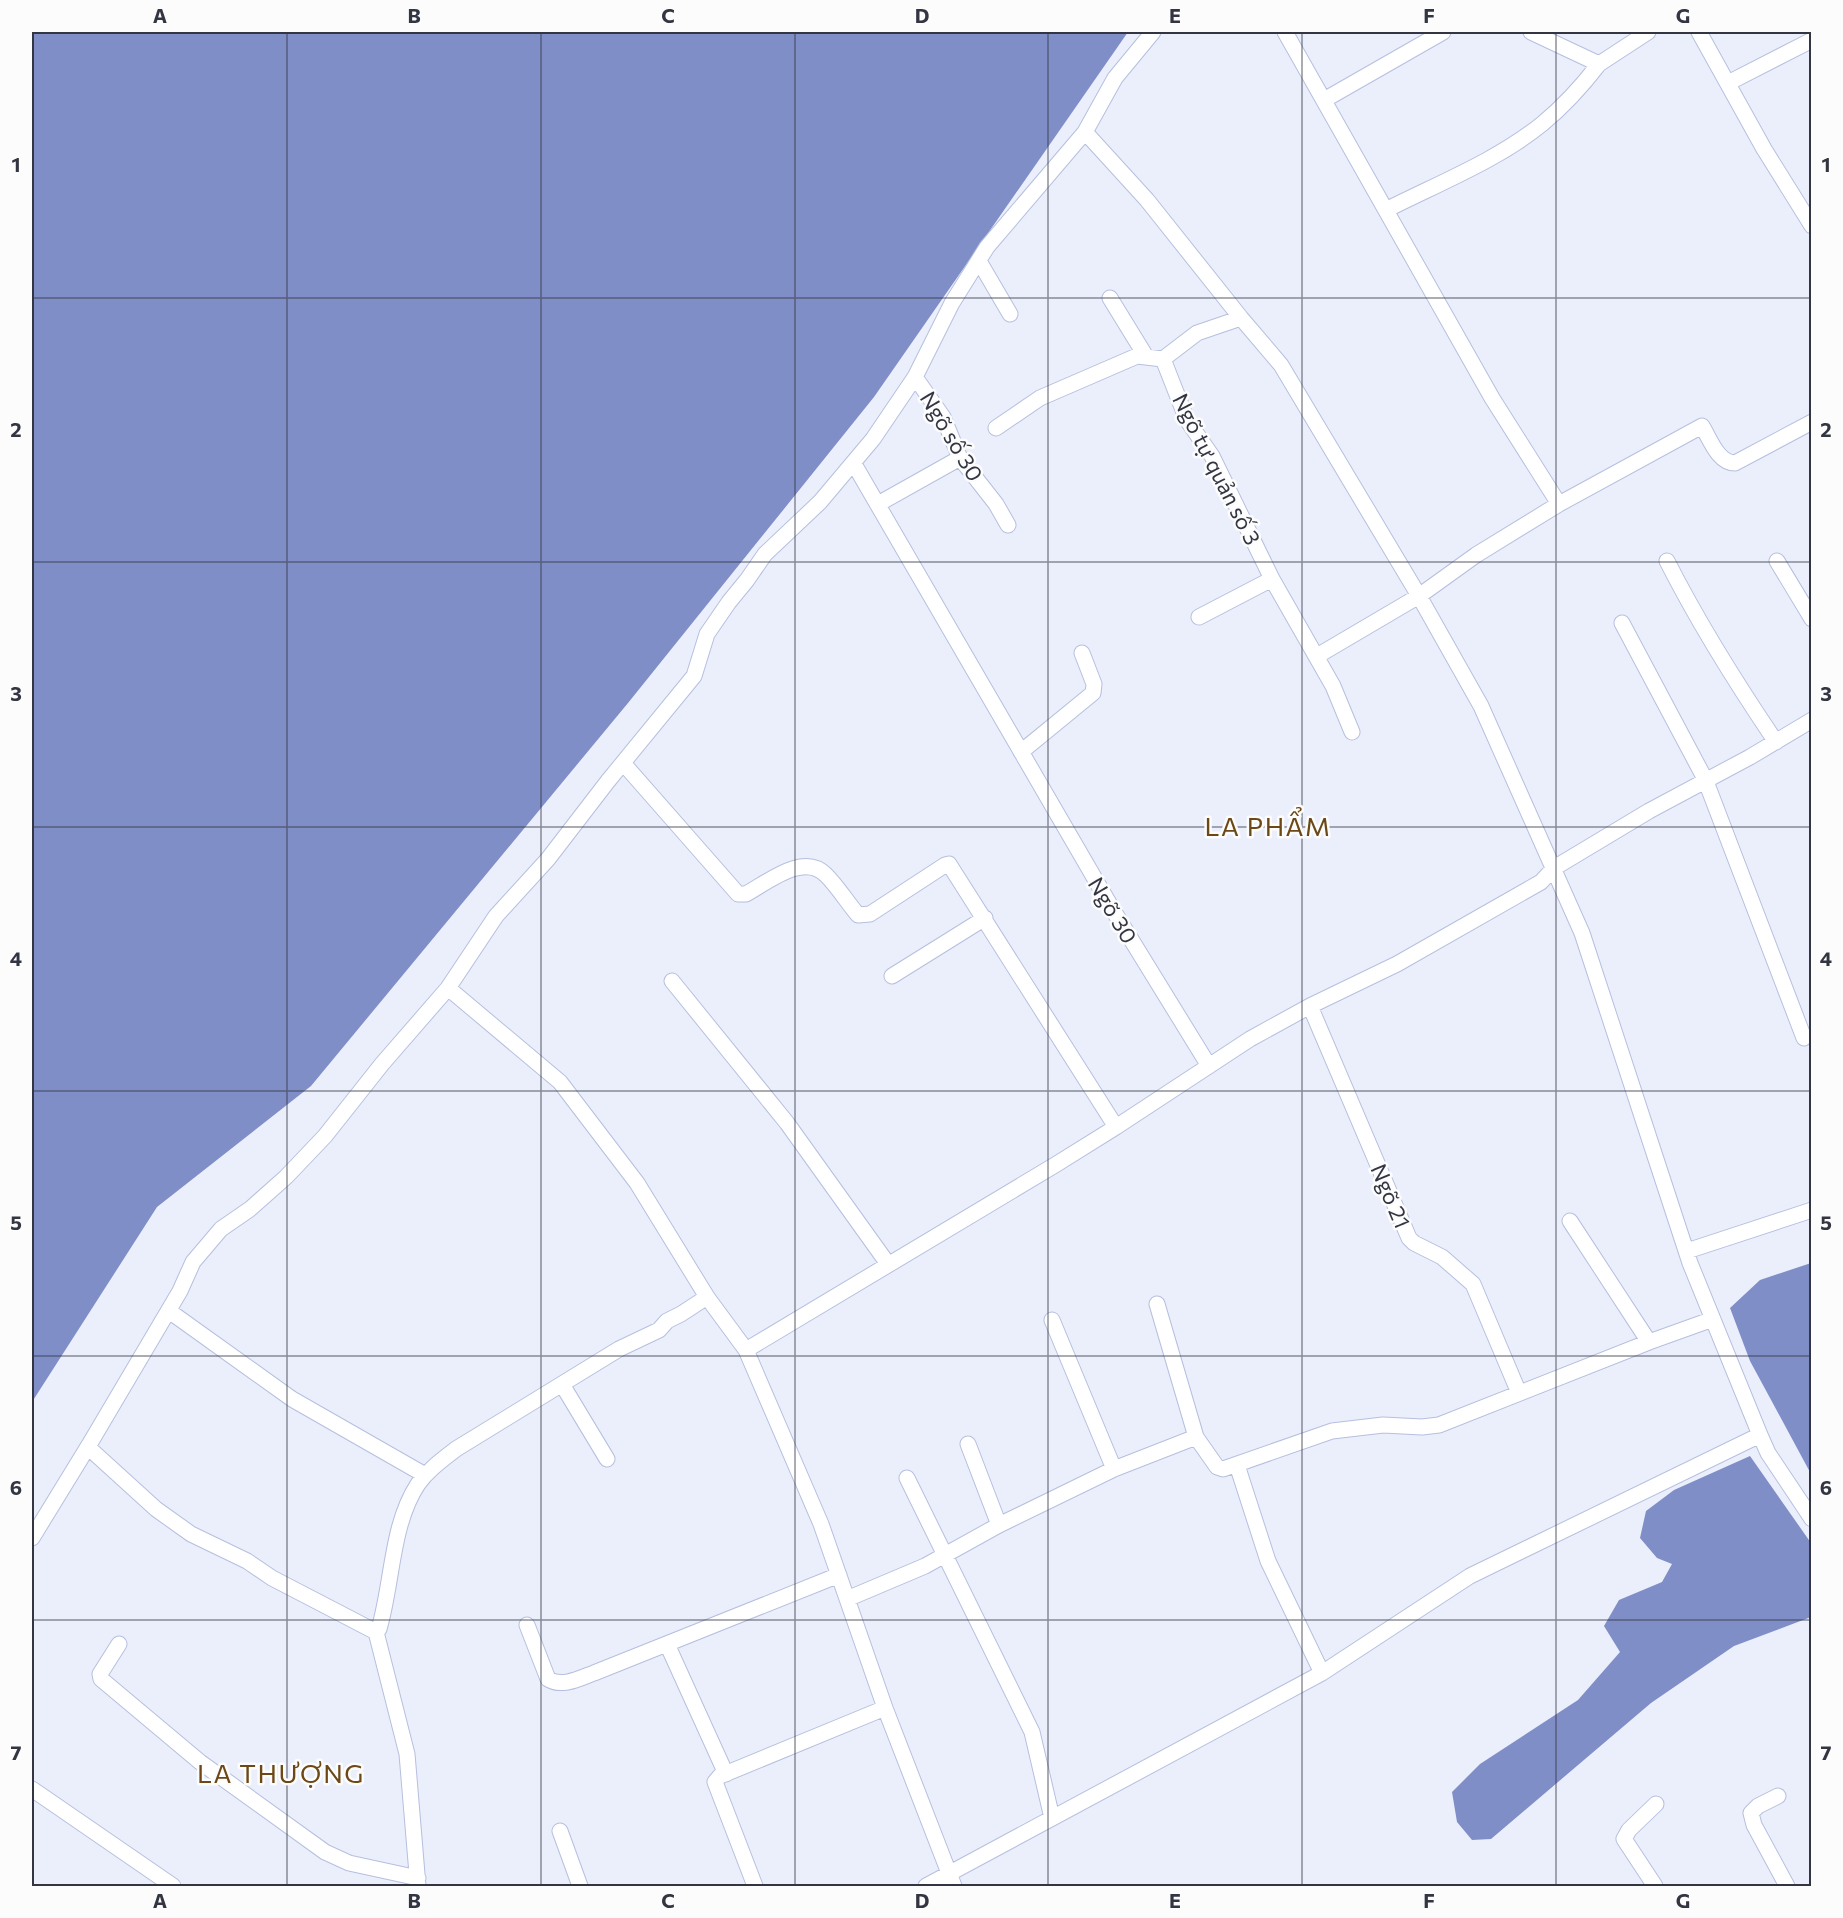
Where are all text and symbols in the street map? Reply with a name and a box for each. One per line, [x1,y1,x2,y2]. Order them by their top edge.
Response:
text: A [153,3,167,27]
text: B [407,3,421,27]
text: C [661,3,675,27]
text: D [915,3,929,27]
text: E [1169,3,1181,27]
text: F [1423,3,1435,27]
text: G [1676,3,1690,27]
text: 1 [11,152,21,176]
text: 1 [1821,152,1831,176]
street label: Ngõ số 30 [915,386,989,486]
street label: Ngõ tự quản số 3 [1167,389,1267,549]
text: 2 [10,417,22,441]
text: 2 [1820,417,1832,441]
text: 3 [10,681,22,705]
text: 3 [1820,681,1832,705]
district label: LA PHẨM [1205,806,1331,841]
street label: Ngõ 30 [1083,872,1143,948]
text: 4 [10,946,22,970]
text: 4 [1820,946,1832,970]
street label: Ngõ 21 [1365,1160,1417,1232]
text: 5 [10,1210,22,1234]
text: 5 [1820,1210,1832,1234]
text: 6 [10,1475,22,1499]
text: 6 [1820,1475,1832,1499]
text: 7 [11,1740,22,1764]
text: 7 [1821,1740,1832,1764]
district label: LA THƯỢNG [197,1757,365,1788]
text: A [153,1888,167,1912]
text: B [407,1888,421,1912]
text: C [661,1888,675,1912]
text: D [915,1888,929,1912]
text: E [1169,1888,1181,1912]
text: F [1423,1888,1435,1912]
text: G [1676,1888,1690,1912]

